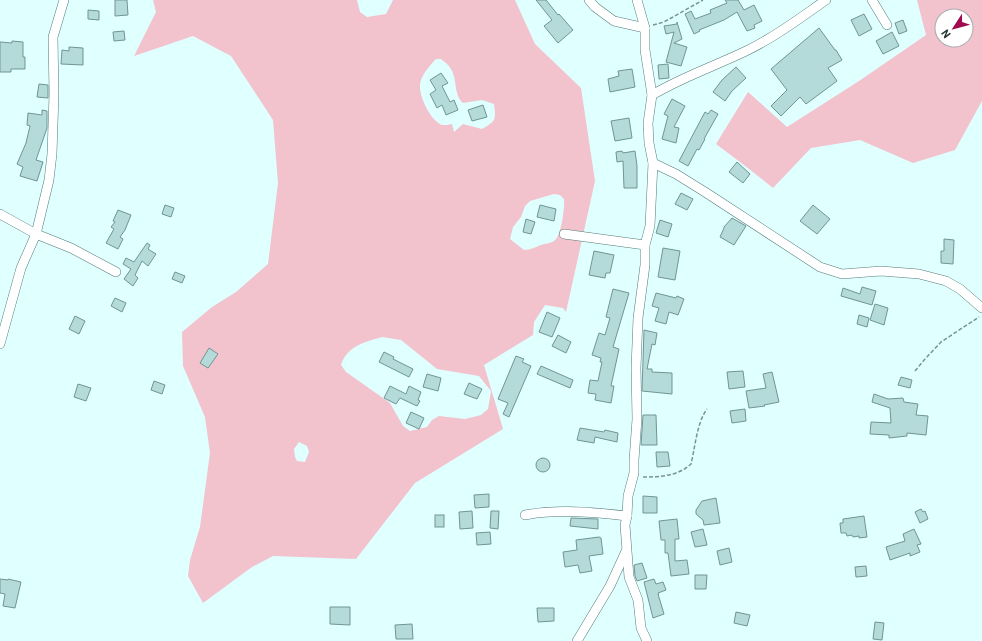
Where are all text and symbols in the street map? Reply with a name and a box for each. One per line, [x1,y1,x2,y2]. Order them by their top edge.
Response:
north arrow [934,8,974,48]
text: N [938,27,953,41]

